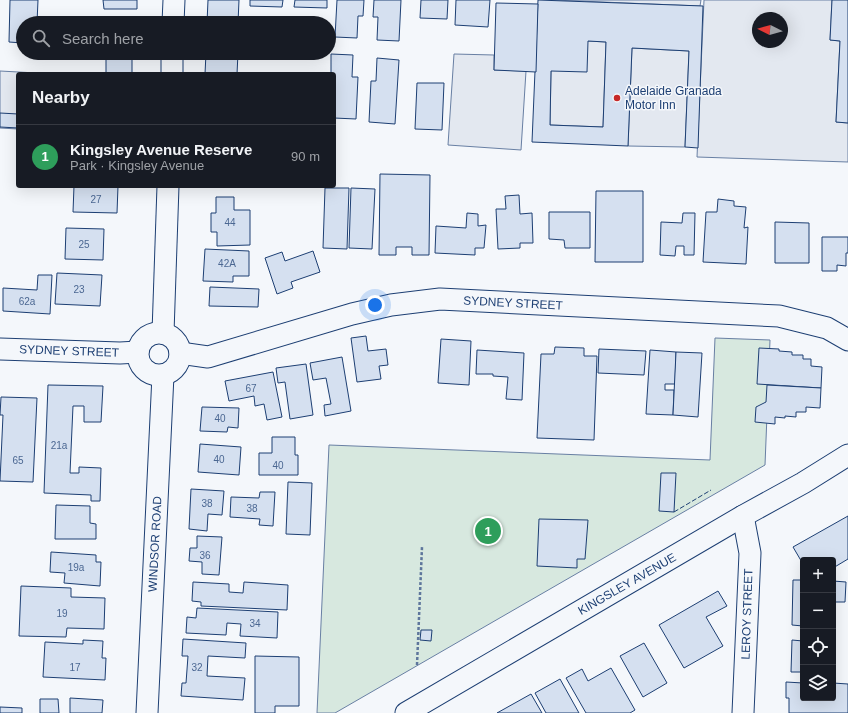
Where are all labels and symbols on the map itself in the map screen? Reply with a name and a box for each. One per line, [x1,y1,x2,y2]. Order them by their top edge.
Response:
north arrow [752,12,788,48]
place label: Adelaide Granada Motor Inn [625,84,722,112]
marker: Adelaide Granada Motor Inn [612,93,622,103]
house number: 27 [90,194,102,205]
house number: 44 [224,217,236,228]
house number: 25 [78,239,90,250]
house number: 42A [218,258,236,269]
house number: 23 [73,284,85,295]
street label: SYDNEY STREET [463,293,564,313]
your location [365,295,385,315]
house number: 62a [19,296,36,307]
street label: SYDNEY STREET [19,342,120,360]
house number: 67 [245,383,257,394]
house number: 40 [214,413,226,424]
house number: 21a [51,440,68,451]
house number: 40 [213,454,225,465]
house number: 65 [12,455,24,466]
house number: 40 [272,460,284,471]
street label: WINDSOR ROAD [145,495,165,592]
house number: 38 [201,498,213,509]
house number: 38 [246,503,258,514]
pin: 1 [475,516,501,546]
house number: 36 [199,550,211,561]
street label: KINGSLEY AVENUE [575,550,679,618]
house number: 19a [68,562,85,573]
street label: LEROY STREET [738,568,756,660]
house number: 19 [56,608,68,619]
house number: 34 [249,618,261,629]
house number: 17 [69,662,81,673]
house number: 32 [191,662,203,673]

